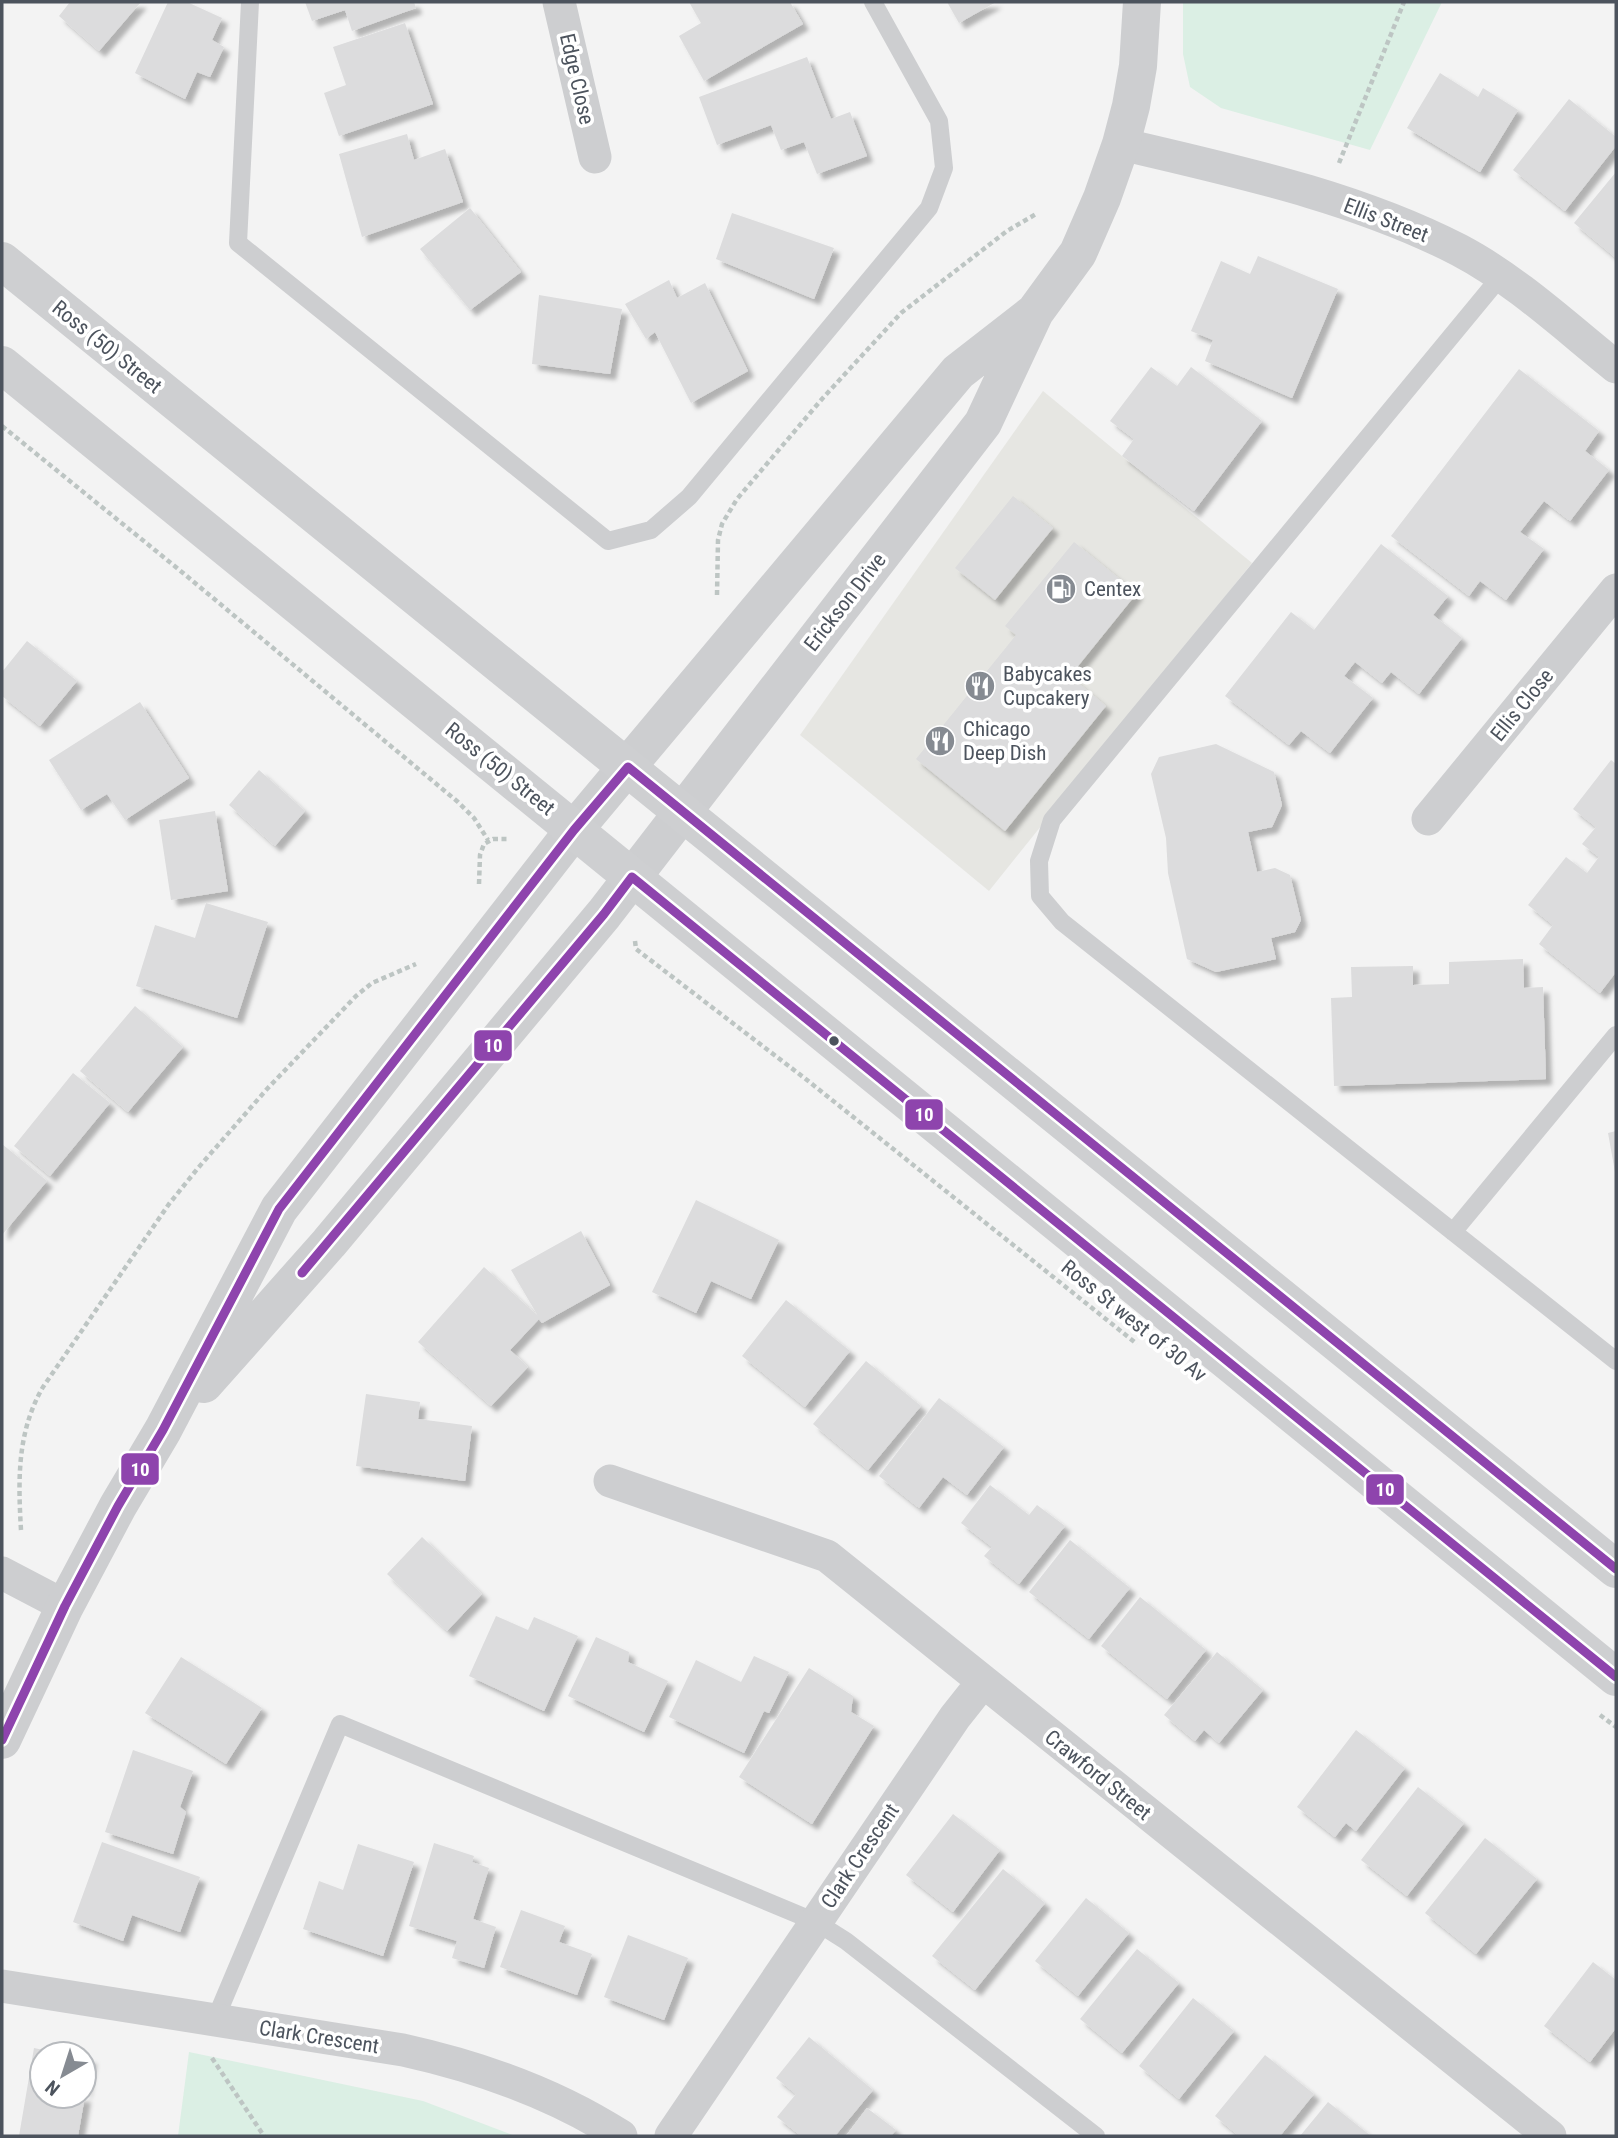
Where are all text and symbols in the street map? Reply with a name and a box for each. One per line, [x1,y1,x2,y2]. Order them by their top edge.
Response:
street label: Edge Close [555,31,599,127]
street label: Ellis Street [1340,193,1432,247]
street label: Ross (50) Street [47,296,167,398]
street label: Erickson Drive [799,548,891,656]
fuel station icon: Centex [1044,572,1078,606]
place label: Centex [1084,577,1141,601]
place label: Babycakes Cupcakery [1003,662,1092,710]
street label: Ellis Close [1486,664,1558,746]
restaurant icon: Babycakes Cupcakery [963,669,997,703]
place label: Chicago Deep Dish [963,717,1046,765]
street label: Ross (50) Street [440,718,560,820]
restaurant icon: Chicago Deep Dish [923,724,957,758]
line badge: 10 [473,1029,513,1062]
text: 10 [483,1034,503,1057]
unlabelled marker [827,1034,841,1048]
line badge: 10 [904,1098,944,1131]
text: 10 [914,1103,934,1126]
street label: Ross St west of 30 Av [1057,1255,1211,1387]
line badge: 10 [120,1452,160,1486]
text: 10 [130,1458,150,1481]
line badge: 10 [1365,1473,1405,1506]
text: 10 [1375,1478,1395,1501]
street label: Crawford Street [1040,1725,1156,1825]
street label: Clark Crescent [816,1799,904,1913]
street label: Clark Crescent [257,2016,381,2058]
north arrow [28,2040,98,2110]
text: N [41,2075,64,2100]

